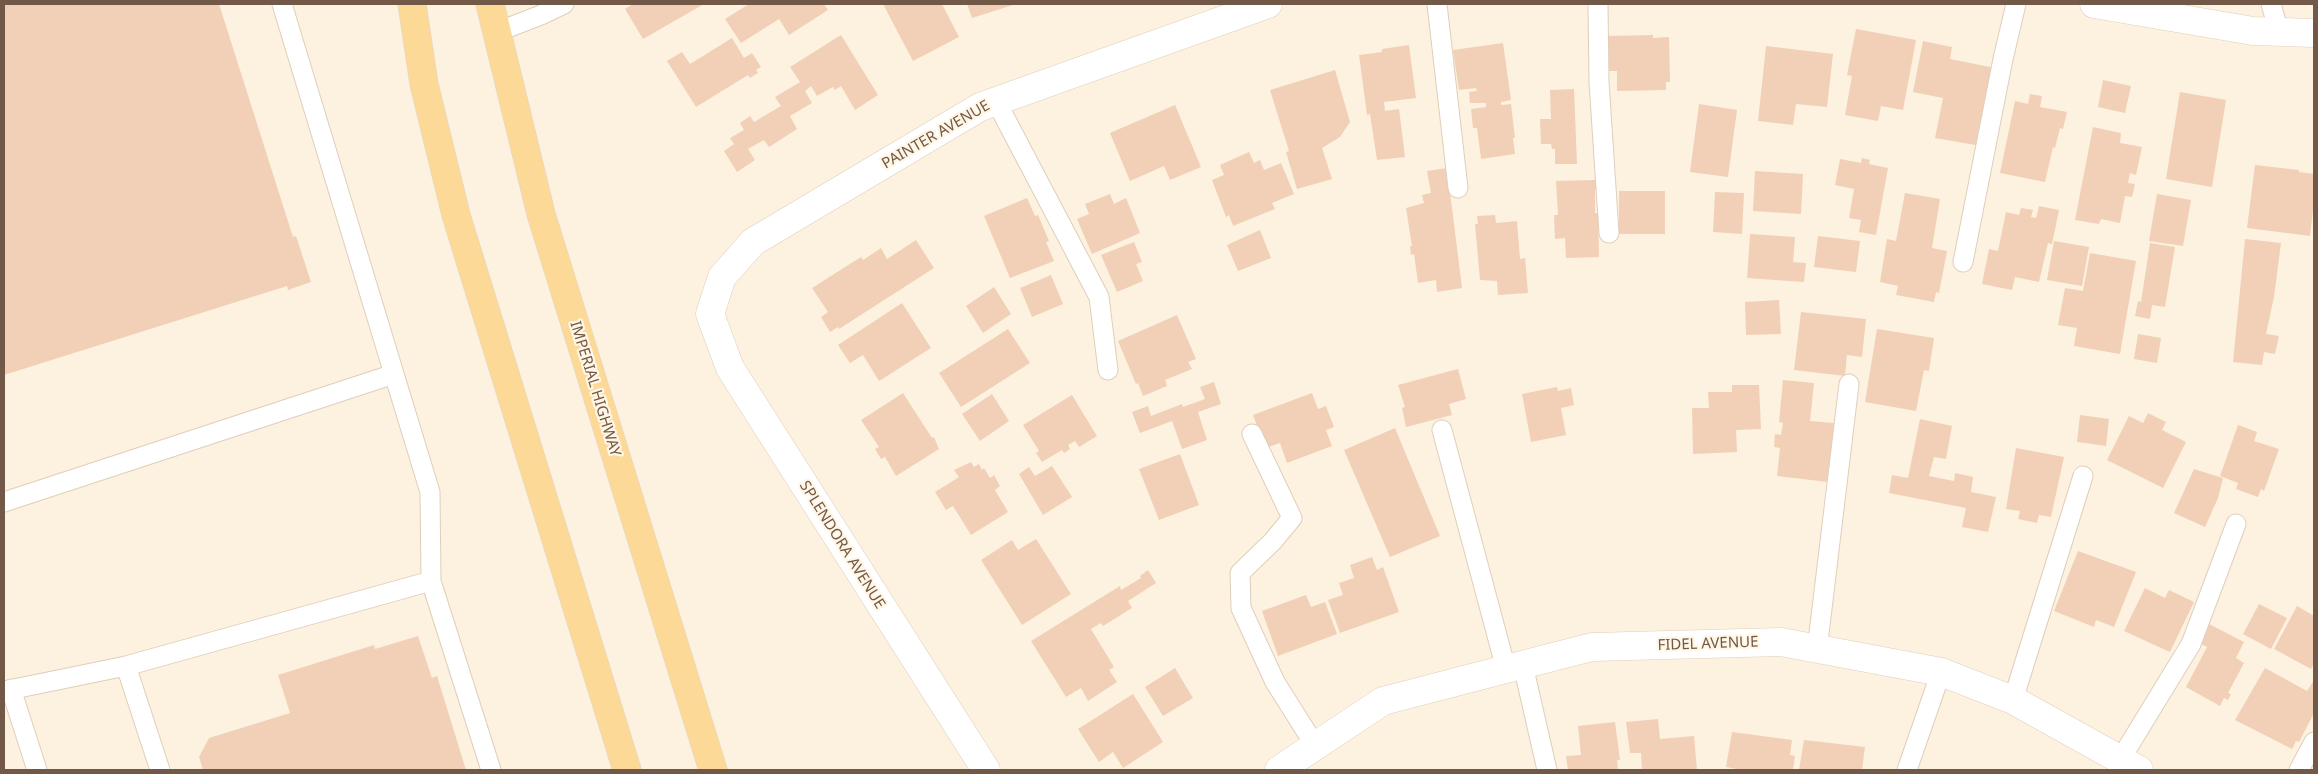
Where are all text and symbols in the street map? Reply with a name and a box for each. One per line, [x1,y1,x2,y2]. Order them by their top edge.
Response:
street label: PAINTER AVENUE [879,97,993,173]
street label: IMPERIAL HIGHWAY [566,319,624,459]
street label: SPLENDORA AVENUE [795,478,889,612]
street label: FIDEL AVENUE [1657,633,1759,655]

